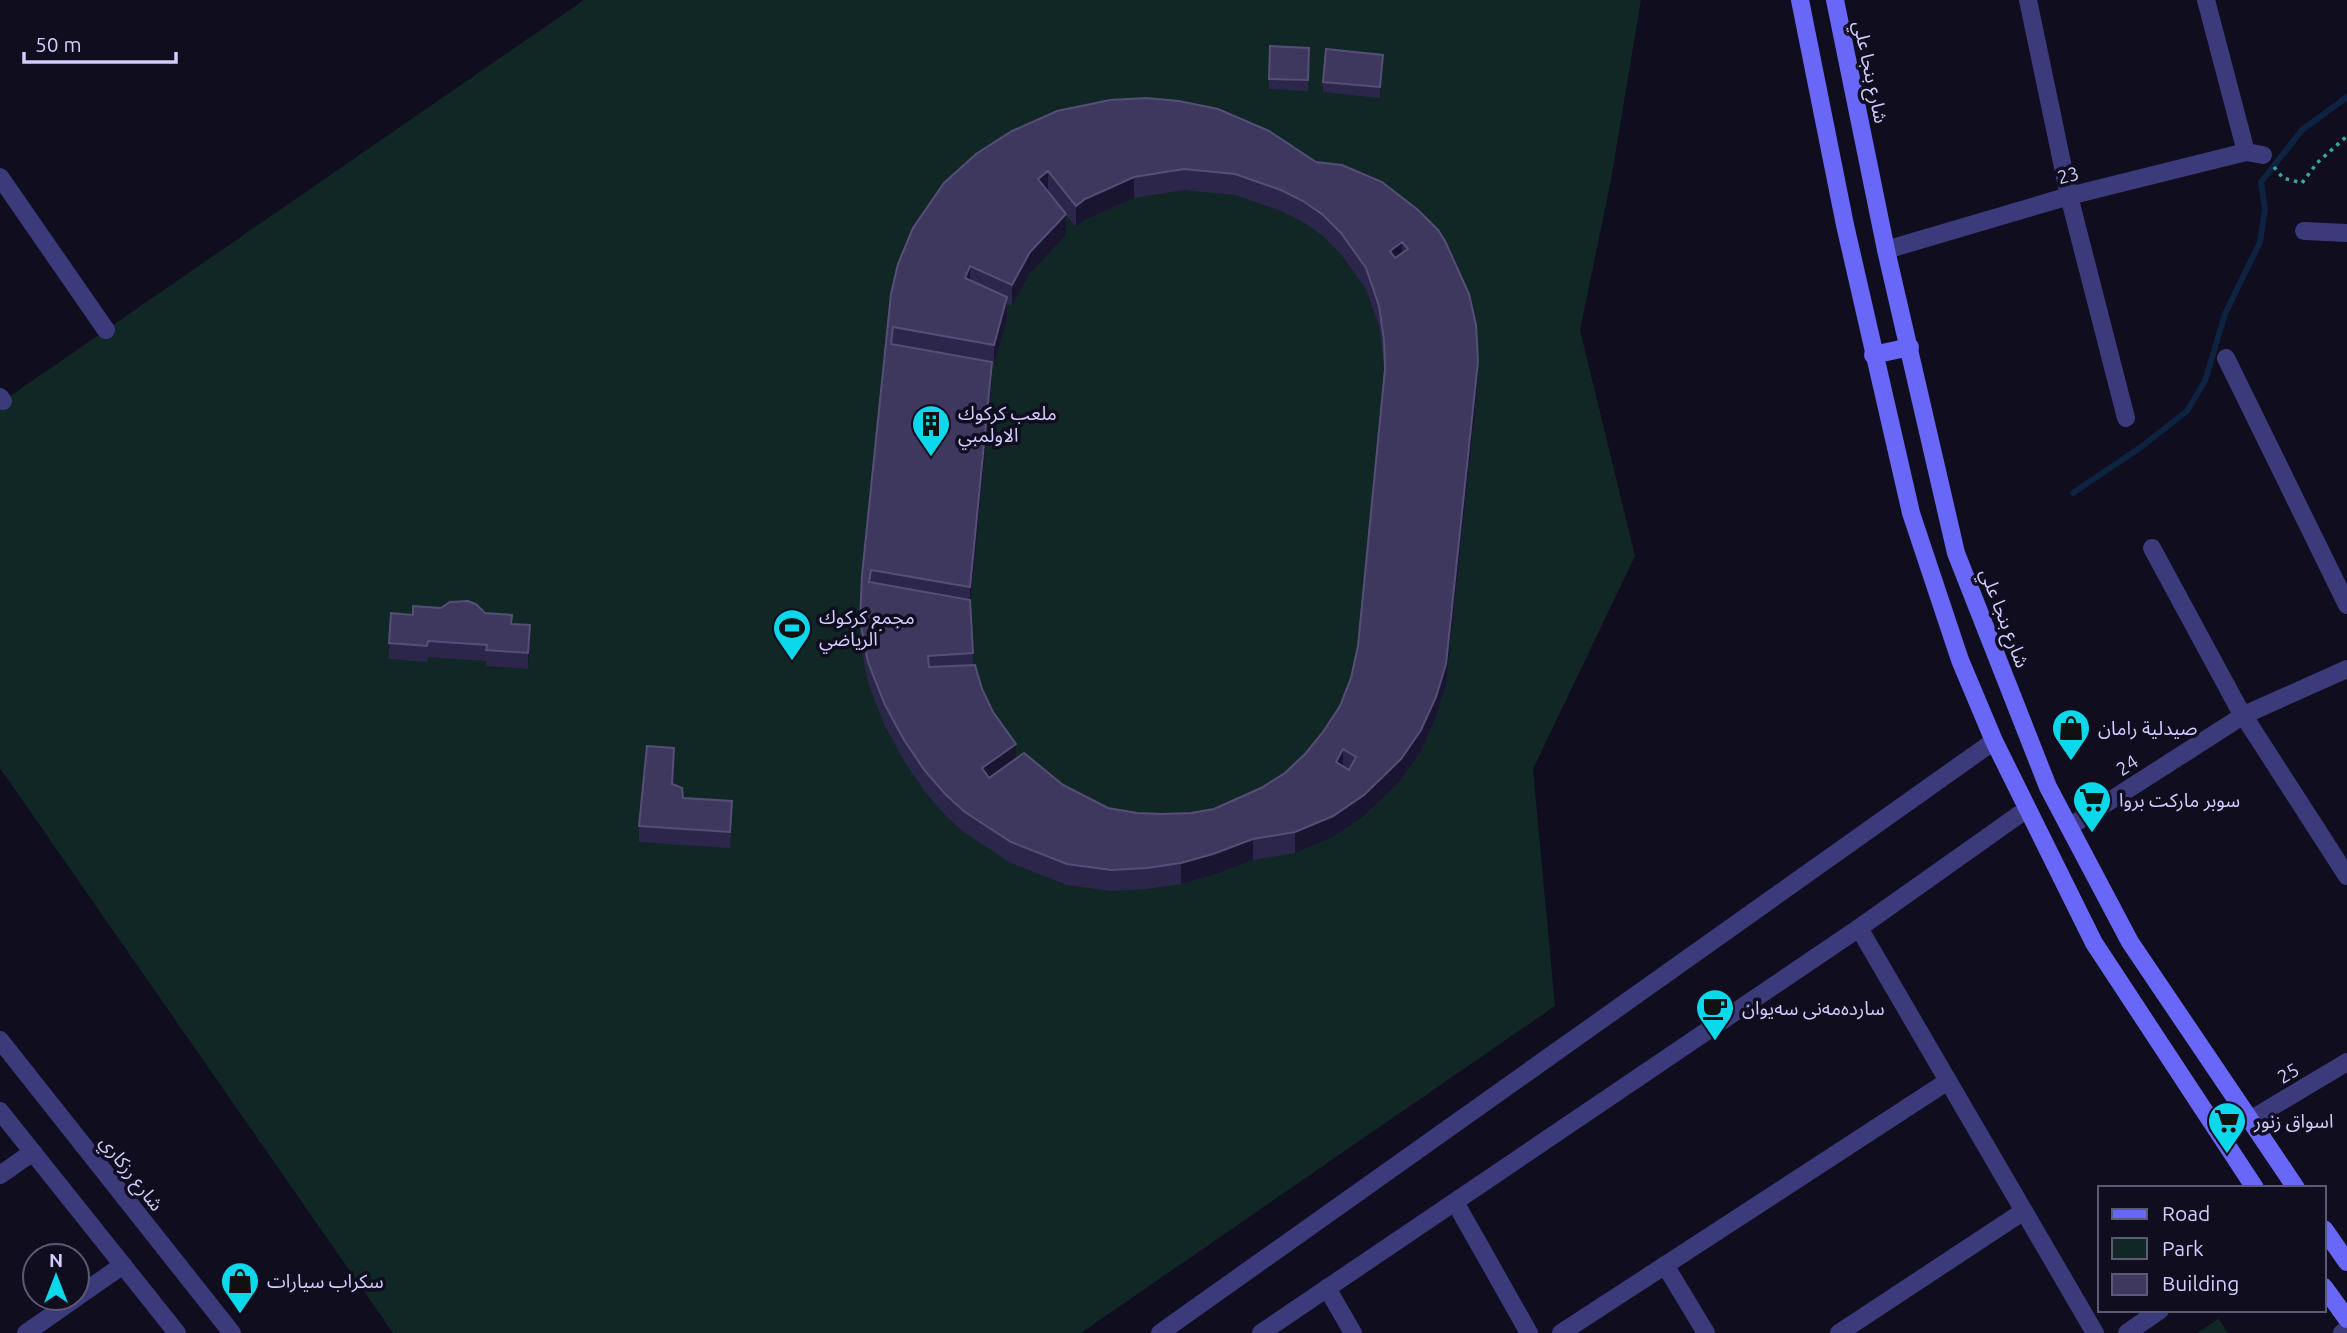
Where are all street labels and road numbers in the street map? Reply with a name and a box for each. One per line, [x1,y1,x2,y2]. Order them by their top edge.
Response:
street label: شارع بنجا علي [1845,19,1893,126]
street label: 23 [2055,162,2081,188]
street label: شارع بنجا علي [1972,565,2034,672]
street label: 24 [2112,750,2142,780]
street label: 25 [2273,1058,2303,1088]
street label: شارع رزكاري [92,1131,168,1218]

